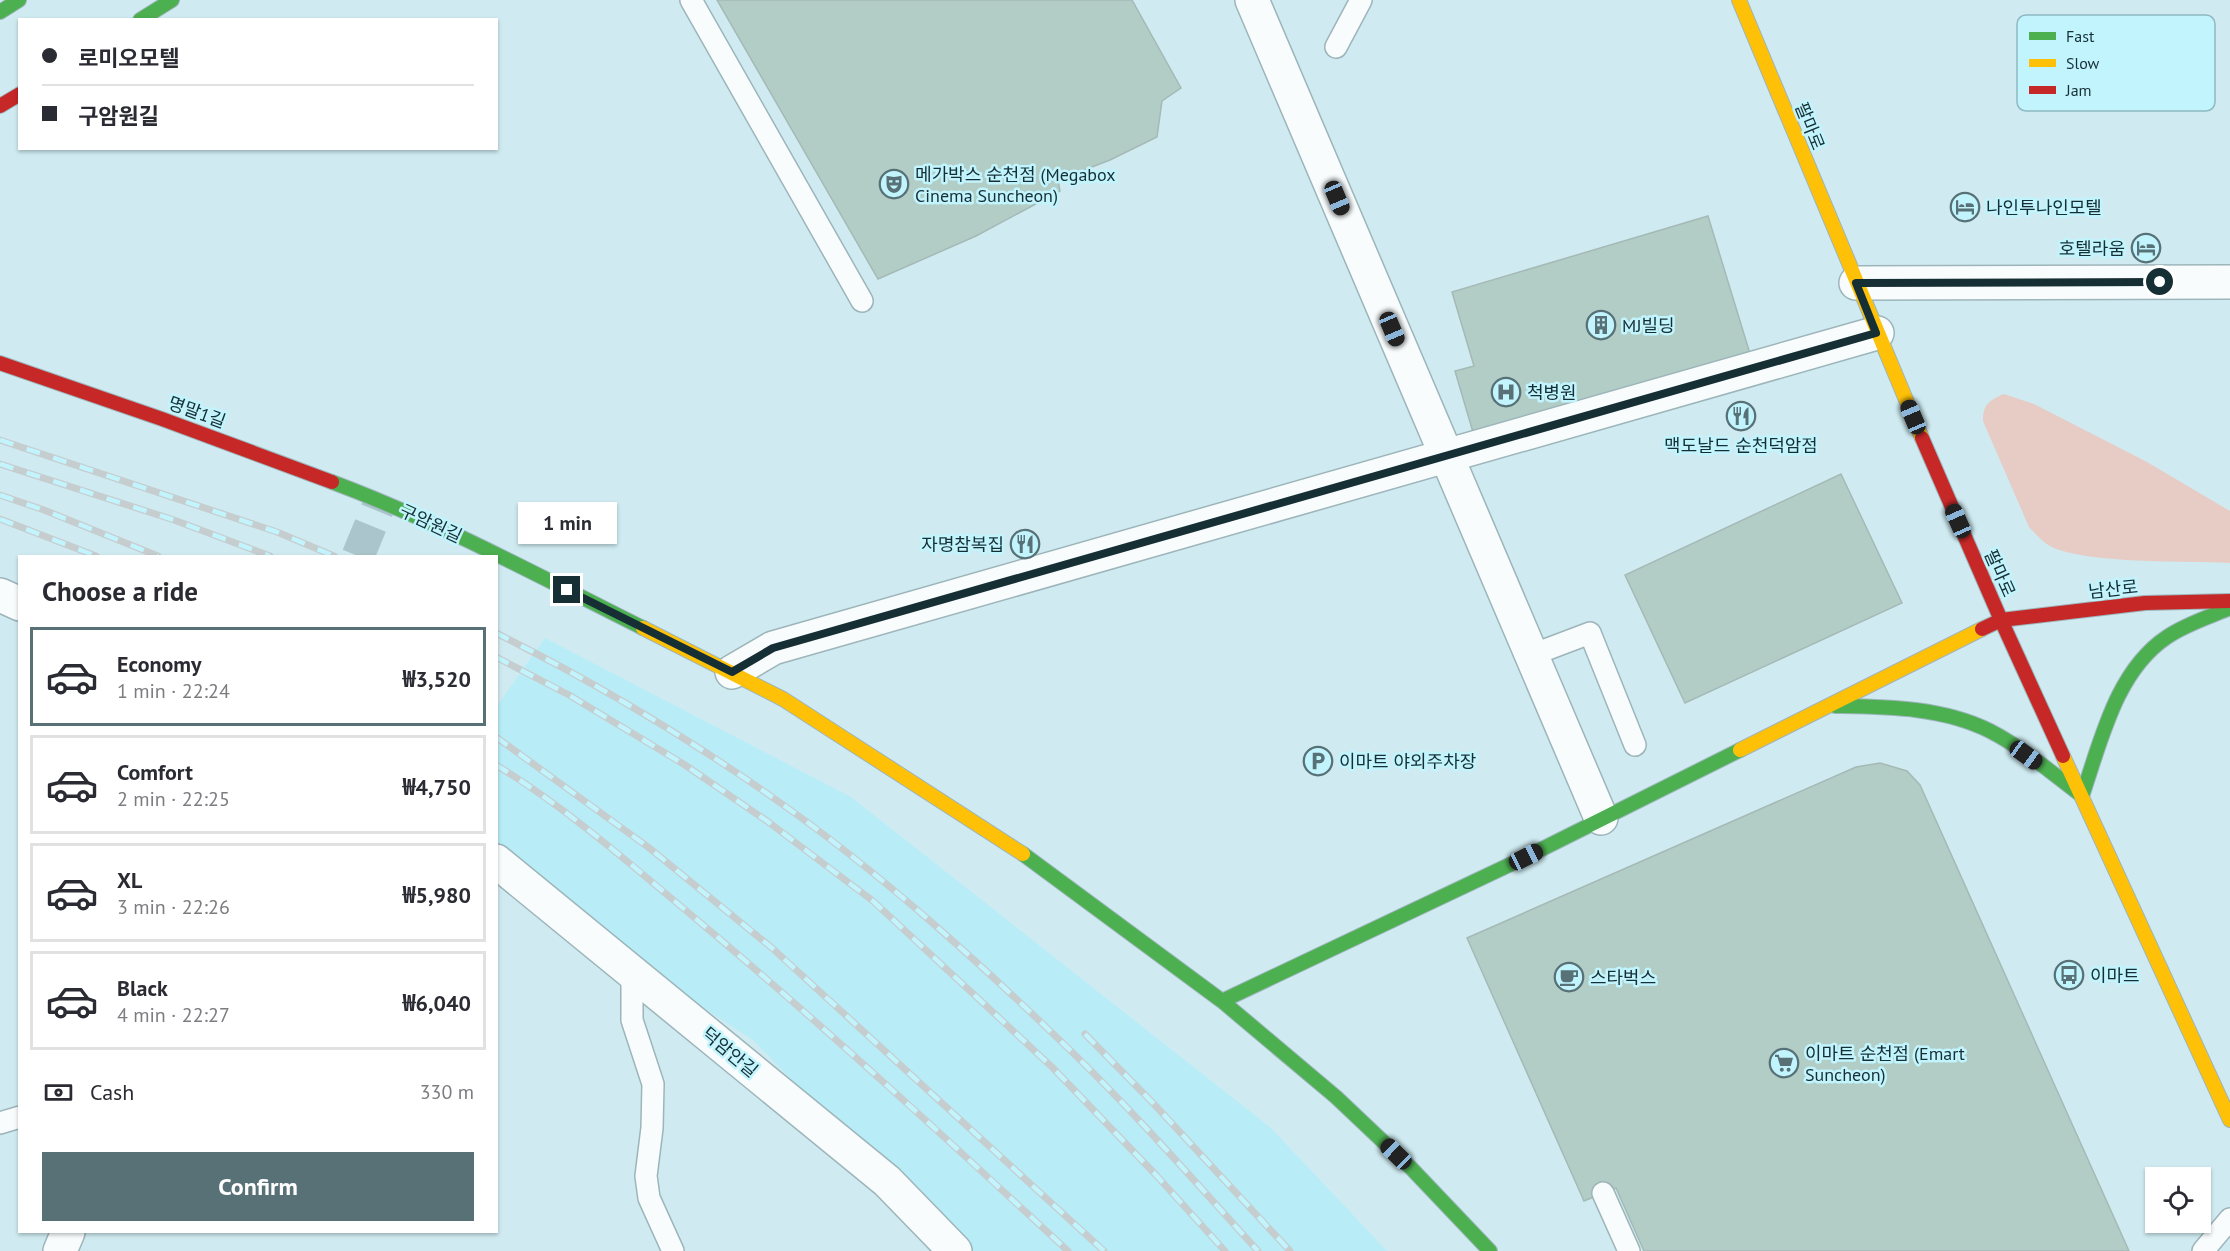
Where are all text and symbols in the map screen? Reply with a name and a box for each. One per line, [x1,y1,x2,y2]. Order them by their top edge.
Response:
legend [2017,15,2215,111]
text: Fast [2066,26,2095,46]
text: 로미오모텔 [78,44,179,72]
text: Slow [2066,53,2100,73]
text: Jam [2065,80,2092,100]
street label: 팔마로 [1790,99,1830,153]
text: 구암원길 [78,102,159,130]
place label: 메가박스 순천점 (Megabox Cinema Suncheon) [915,163,1116,207]
theatre icon: 메가박스 순천점 (Megabox Cinema Suncheon) [878,168,910,200]
car [1322,178,1352,218]
hotel icon: 나인투나인모텔 [1949,191,1981,223]
place label: 나인투나인모텔 [1986,196,2102,219]
hotel icon: 호텔라움 [2130,232,2162,264]
place label: 호텔라움 [2059,237,2125,260]
route start [2146,268,2173,295]
car [1377,309,1407,349]
building icon: MJ빌딩 [1585,309,1617,341]
place label: MJ빌딩 [1622,314,1675,337]
hospital icon: 척병원 [1490,376,1522,408]
place label: 척병원 [1527,381,1577,404]
street label: 명말1길 [165,391,229,433]
car [1898,397,1928,437]
restaurant icon: 맥도날드 순천덕암점 [1725,400,1757,432]
place label: 맥도날드 순천덕암점 [1664,434,1818,457]
street label: 구암원길 [396,499,466,547]
car [1942,501,1974,541]
callout: 1 min [518,503,616,545]
text: 1 min [543,510,592,536]
restaurant icon: 자명참복집 [1009,528,1041,560]
place label: 자명참복집 [921,533,1004,556]
street label: 팔마로 [1979,546,2021,600]
text: Choose a ride [42,574,198,608]
street label: 남산로 [2087,575,2139,603]
route end [553,576,580,603]
icon: car [45,650,99,704]
text: Economy [117,650,201,678]
text: ₩3,520 [402,665,471,693]
text: 1 min · 22:24 [117,678,230,704]
car [2006,737,2046,773]
parking icon: 이마트 야외주차장 [1302,745,1334,777]
place label: 이마트 야외주차장 [1339,750,1476,773]
icon: car [45,758,99,812]
text: Comfort [117,758,193,786]
text: ₩4,750 [402,773,471,801]
text: 2 min · 22:25 [117,786,230,812]
car [1506,841,1546,873]
icon: car [45,866,99,920]
text: XL [117,866,142,894]
text: ₩5,980 [402,881,471,909]
text: 3 min · 22:26 [117,894,230,920]
bus stop icon: 이마트 [2053,959,2085,991]
cafe icon: 스타벅스 [1553,961,1585,993]
place label: 이마트 [2090,964,2140,987]
place label: 스타벅스 [1590,966,1656,989]
icon: car [45,974,99,1028]
text: Black [117,974,168,1002]
text: ₩6,040 [402,989,471,1017]
text: 4 min · 22:27 [117,1002,230,1028]
street label: 덕암안길 [697,1022,763,1082]
place label: 이마트 순천점 (Emart Suncheon) [1805,1042,1965,1086]
supermarket icon: 이마트 순천점 (Emart Suncheon) [1768,1047,1800,1079]
icon: cash [42,1076,75,1109]
text: Cash [90,1078,134,1106]
text: 330 m [420,1079,474,1105]
car [1377,1135,1415,1173]
button: Confirm [42,1152,474,1221]
map controls [2145,1167,2211,1233]
button: locate [2145,1167,2211,1233]

